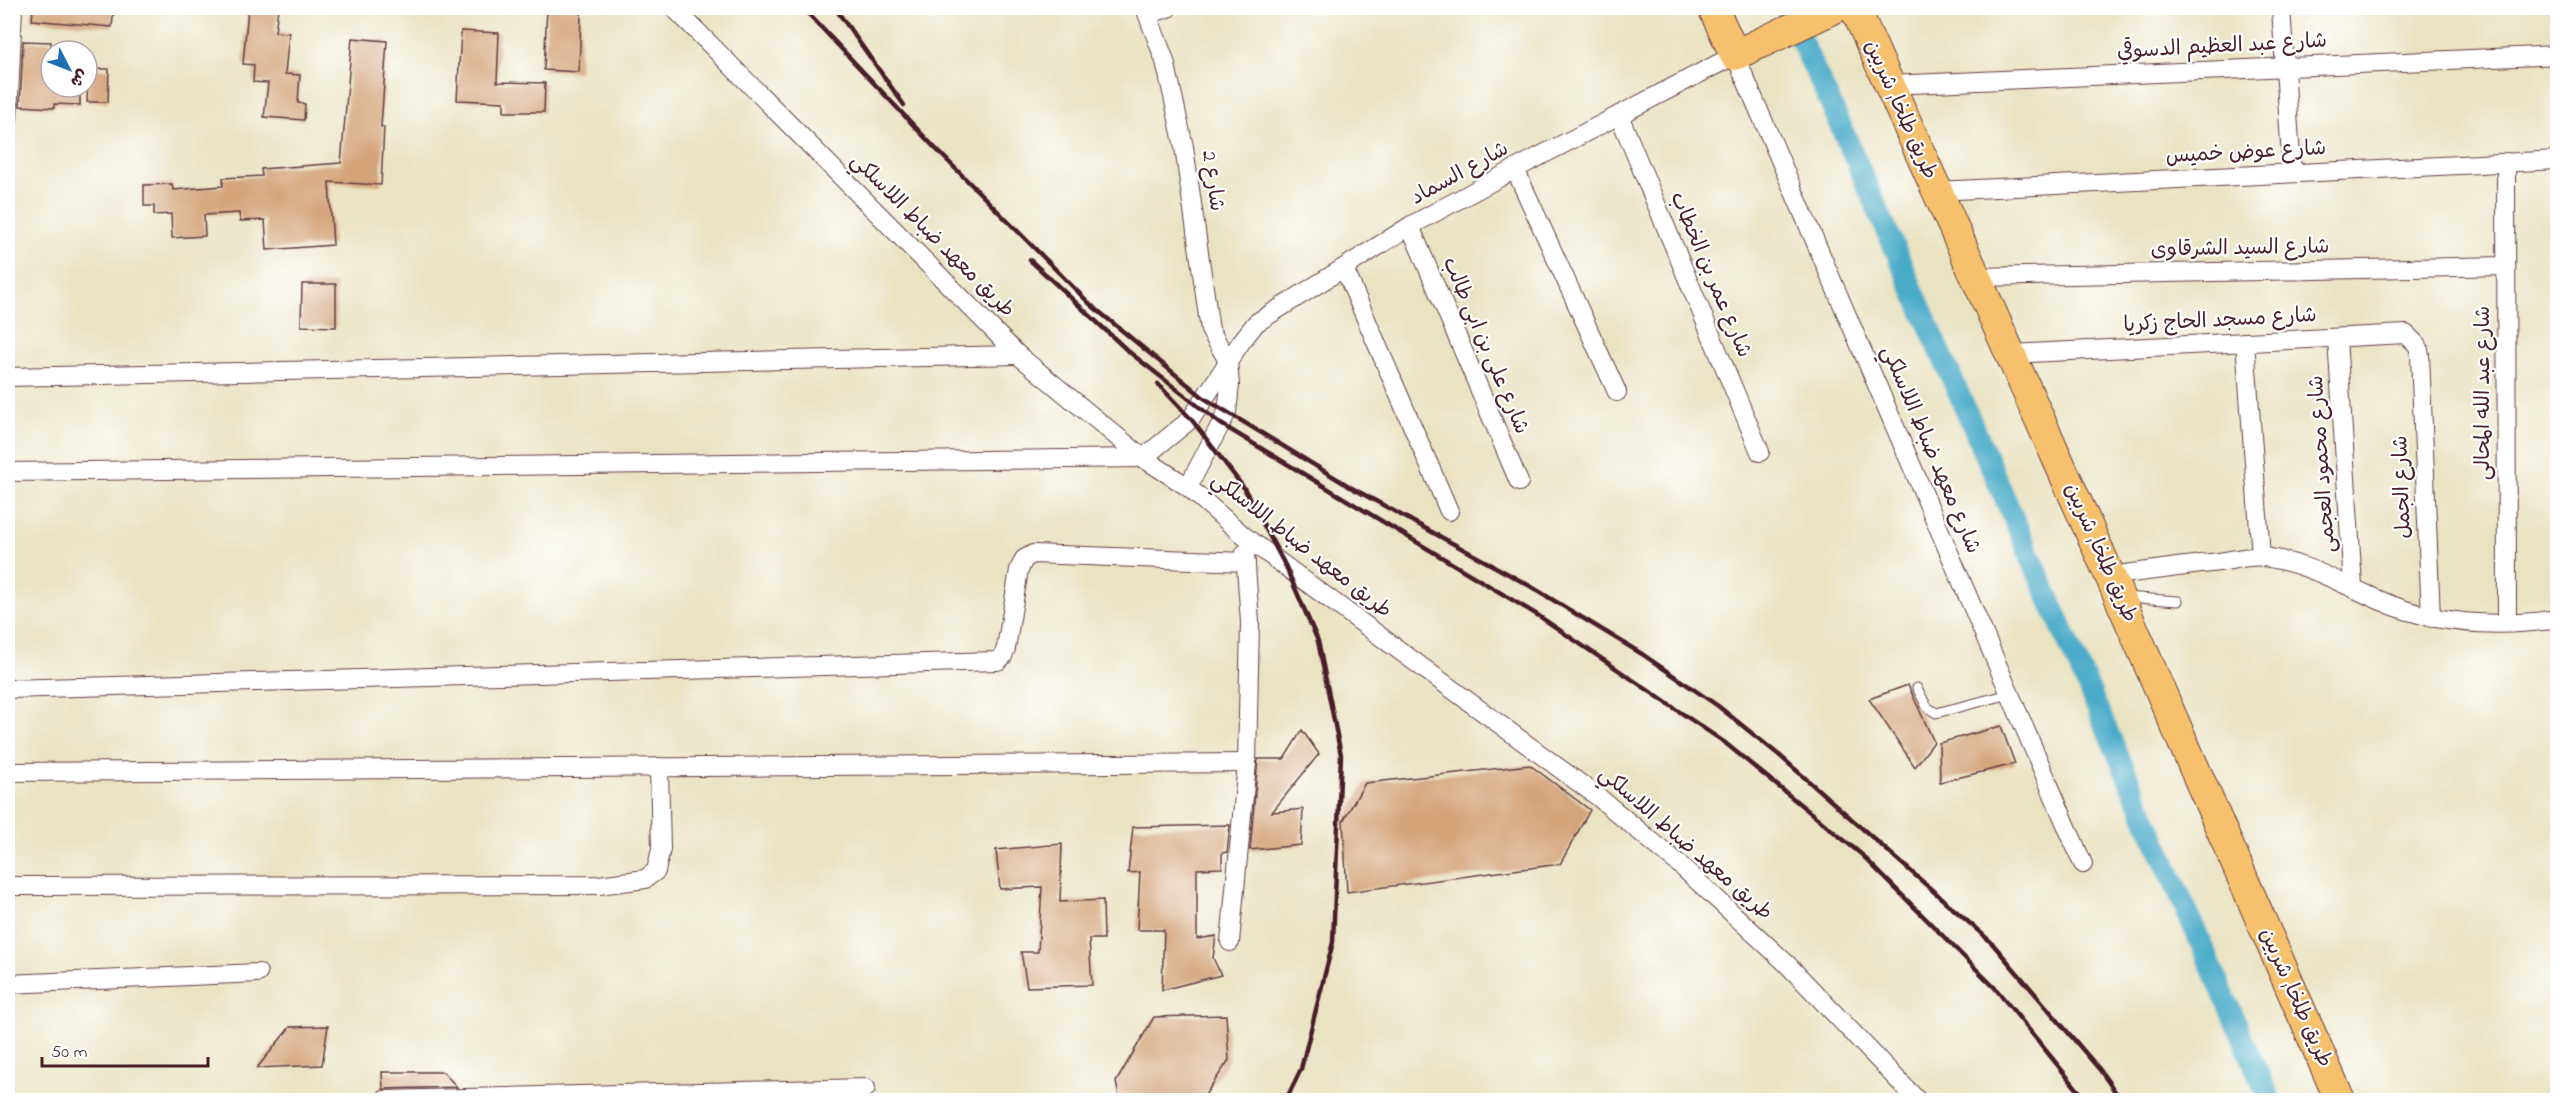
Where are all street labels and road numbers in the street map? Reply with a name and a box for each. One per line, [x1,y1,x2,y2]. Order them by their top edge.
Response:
street label: شارع عبد العظيم الدسوقي [2116,27,2328,67]
street label: طريق طلخا, شربين [1856,36,1944,184]
street label: شارع عوض خميس [2165,134,2327,172]
street label: شارع السماد [1406,135,1514,213]
street label: طريق معهد ضباط اللاسلكي [842,147,1021,326]
street label: شارع 2 [1193,149,1231,213]
street label: شارع عمر بن الخطاب [1661,187,1759,363]
street label: شارع السيد الشرقاوى [2150,232,2330,266]
street label: شارع على بن ابى طالب [1434,253,1536,439]
street label: شارع مسجد الحاج زكريا [2123,301,2317,341]
street label: شارع عبد الله المحالى [2469,306,2499,480]
street label: شارع معهد ضباط اللاسلكي [1871,341,1987,559]
street label: شارع محمود العجمى [2302,374,2344,554]
street label: شارع الجمل [2386,435,2420,539]
street label: طريق معهد ضباط اللاسلكي [1203,466,1398,628]
street label: طريق طلخا, شربين [2056,479,2144,627]
street label: طريق معهد ضباط اللاسلكي [1590,760,1779,930]
street label: طريق طلخا, شربين [2251,924,2339,1072]

